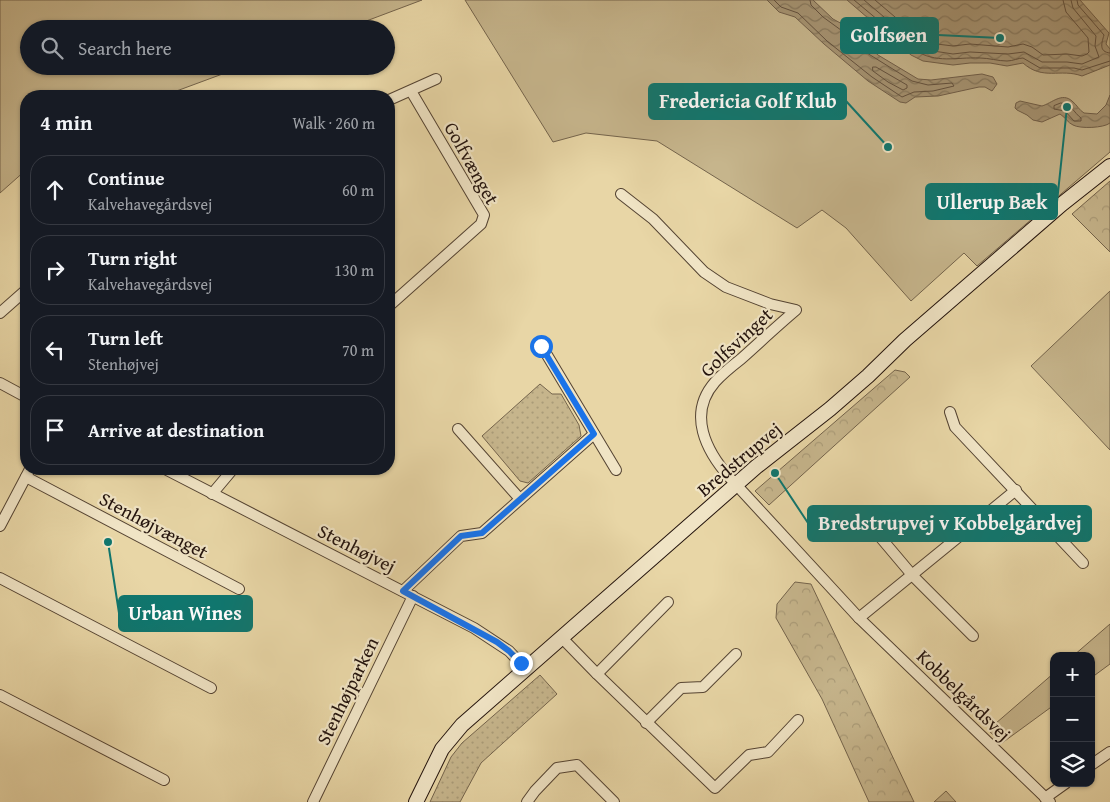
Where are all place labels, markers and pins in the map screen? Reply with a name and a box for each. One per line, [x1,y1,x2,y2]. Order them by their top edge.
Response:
callout: Golfsøen [841,18,938,53]
callout: Fredericia Golf Klub [649,84,846,119]
callout: Ullerup Bæk [926,184,1057,219]
callout: Bredstrupvej v Kobbelgårdvej [808,506,1091,541]
callout: Urban Wines [119,596,252,631]

